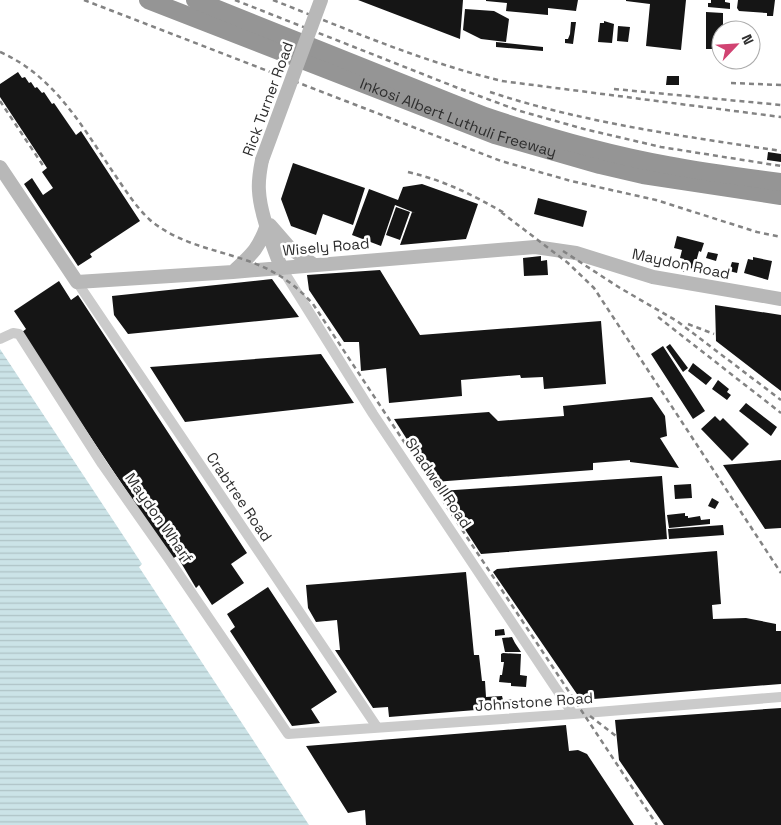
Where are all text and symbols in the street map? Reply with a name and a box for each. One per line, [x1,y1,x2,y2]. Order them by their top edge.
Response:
north arrow [711,20,761,70]
text: N [738,31,758,48]
street label: Rick Turner Road [238,39,297,159]
street label: Inkosi Albert Luthuli Freeway [357,73,559,161]
street label: Wisely Road [282,233,370,260]
street label: Maydon Road [631,244,732,283]
street label: Shadwell Road [401,434,476,532]
street label: Crabtree Road [203,448,276,545]
street label: Maydon Wharf [121,469,198,567]
street label: Johnstone Road [474,688,594,715]

